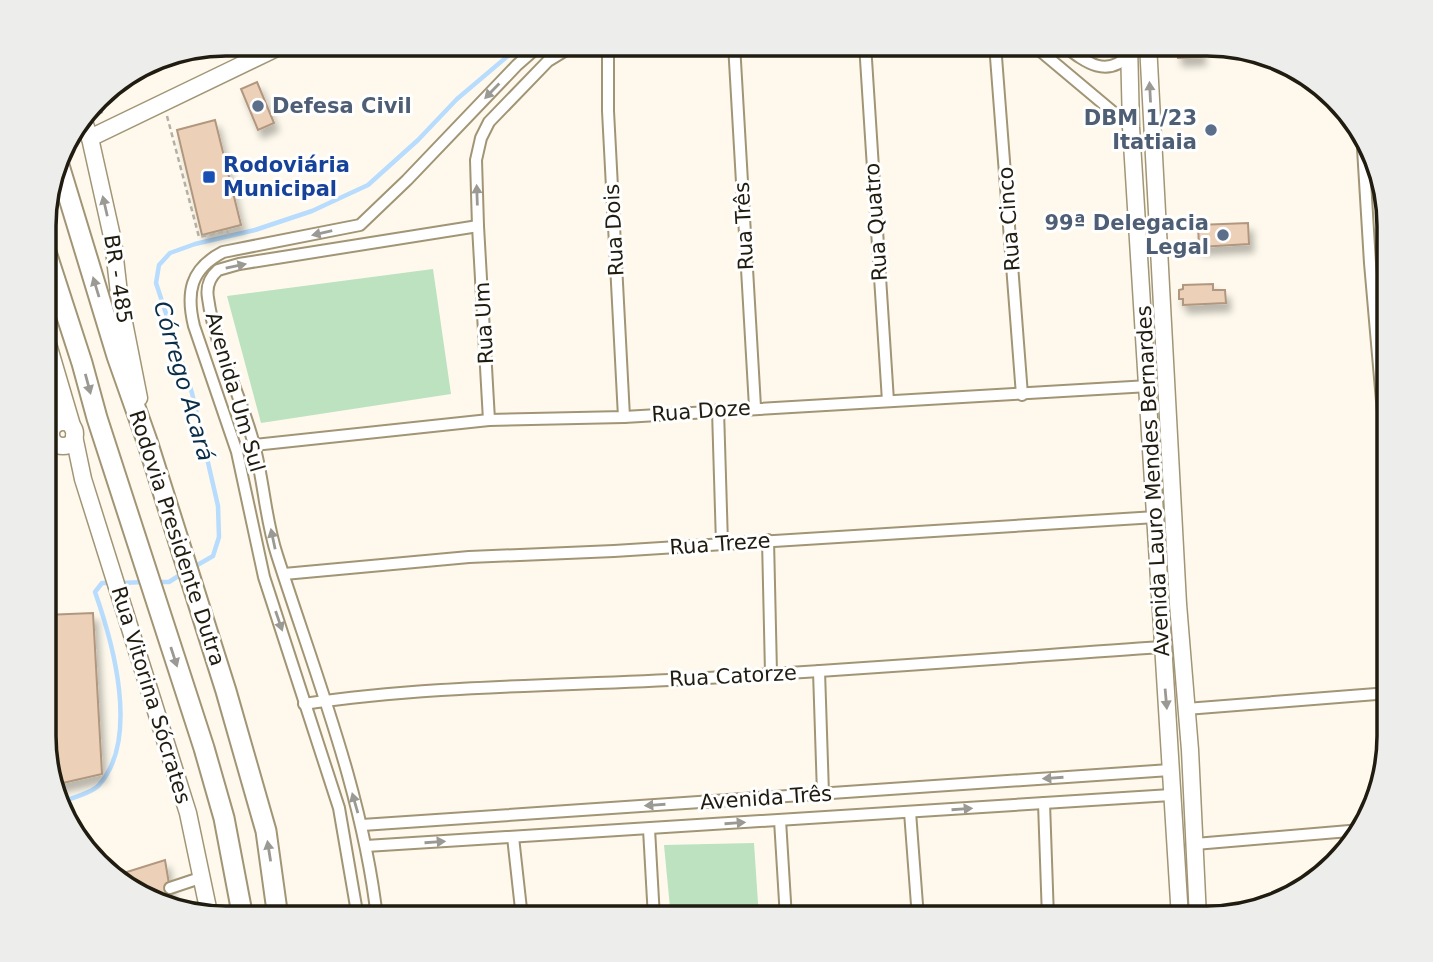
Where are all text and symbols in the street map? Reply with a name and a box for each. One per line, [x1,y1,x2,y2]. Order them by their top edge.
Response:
one-way arrow [1144,80,1155,102]
one-way arrow [485,82,501,99]
place label: Defesa Civil [272,94,412,118]
marker: Defesa Civil [250,98,266,114]
place label: DBM 1/23 Itatiaia [1084,106,1197,154]
marker: DBM 1/23 Itatiaia [1203,122,1219,138]
place label: Rodoviária Municipal [223,153,350,201]
street label: Rua Quatro [860,162,892,282]
street label: Rua Cinco [993,166,1025,272]
marker: Rodoviária Municipal [201,169,217,185]
street label: Rua Três [730,181,758,271]
street label: Rua Dois [600,183,628,277]
one-way arrow [472,184,483,206]
one-way arrow [99,195,110,217]
place label: 99ª Delegacia Legal [1044,211,1209,259]
marker: 99ª Delegacia Legal [1215,227,1231,243]
one-way arrow [311,228,333,239]
street label: BR - 485 [99,233,137,325]
one-way arrow [225,260,247,271]
one-way arrow [91,276,101,297]
street label: Rua Um [470,281,498,365]
water label: Córrego Acará [149,298,219,464]
street label: Avenida Lauro Mendes Bernardes [1132,305,1174,657]
street label: Avenida Um Sul [201,309,269,475]
one-way arrow [83,373,94,395]
street label: Rua Doze [651,396,751,426]
street label: Rodovia Presidente Dutra [124,407,230,669]
one-way arrow [267,528,278,550]
street label: Rua Treze [669,528,771,560]
street label: Rua Vitorina Sócrates [106,583,196,807]
one-way arrow [274,611,285,632]
one-way arrow [169,646,180,667]
street label: Rua Catorze [669,661,797,691]
one-way arrow [1161,688,1172,710]
one-way arrow [1042,773,1064,784]
street label: Avenida Três [699,781,833,815]
one-way arrow [350,792,360,813]
one-way arrow [644,800,666,811]
one-way arrow [951,803,973,814]
one-way arrow [724,817,746,828]
one-way arrow [424,836,446,847]
one-way arrow [263,839,274,861]

